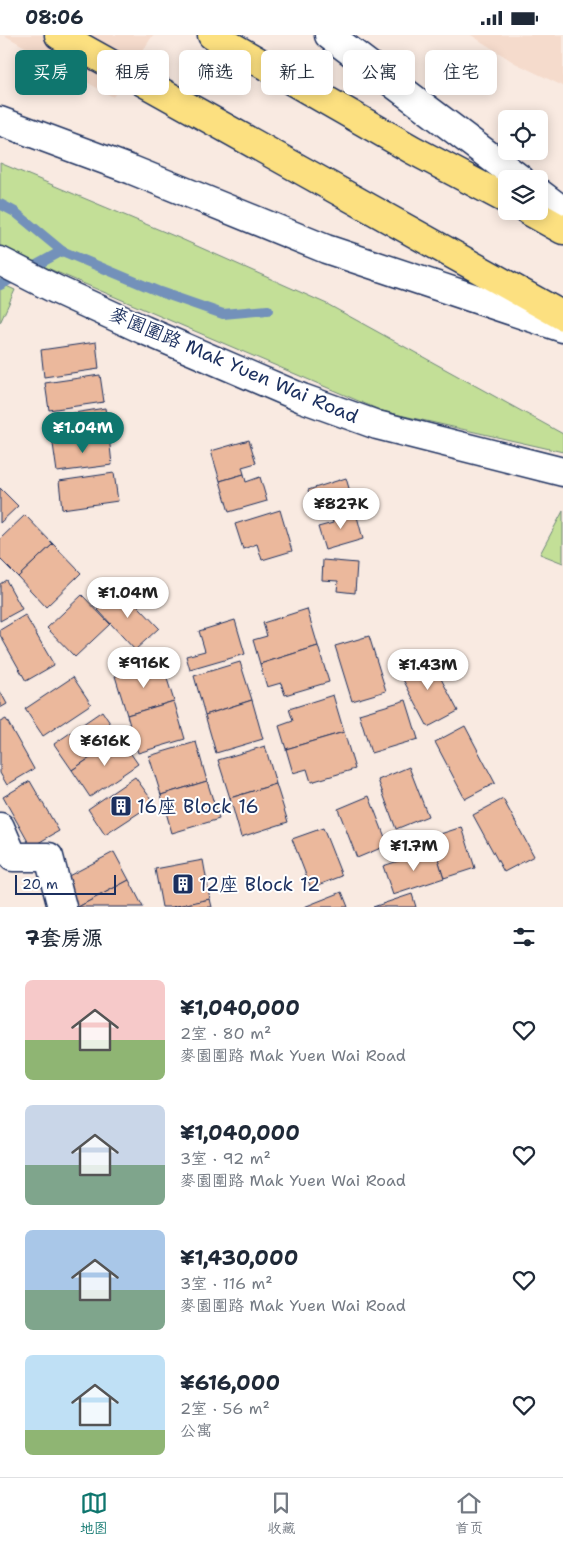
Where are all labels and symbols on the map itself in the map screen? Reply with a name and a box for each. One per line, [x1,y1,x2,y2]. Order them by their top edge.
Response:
street label: 麥園圍路 Mak Yuen Wai Road [106,301,362,429]
pin: ¥1.04M [42,411,124,454]
pin: ¥827K [306,487,376,530]
pin: ¥1.04M [87,577,169,619]
pin: ¥916K [109,647,179,689]
pin: ¥1.43M [387,649,469,691]
pin: ¥616K [70,725,140,767]
building icon: 16座 Block 16 [109,794,133,818]
place label: 16座 Block 16 [137,794,259,819]
pin: ¥1.7M [379,829,449,872]
scale bar [15,872,116,895]
building icon: 12座 Block 12 [171,872,195,896]
place label: 12座 Block 12 [199,872,320,897]

